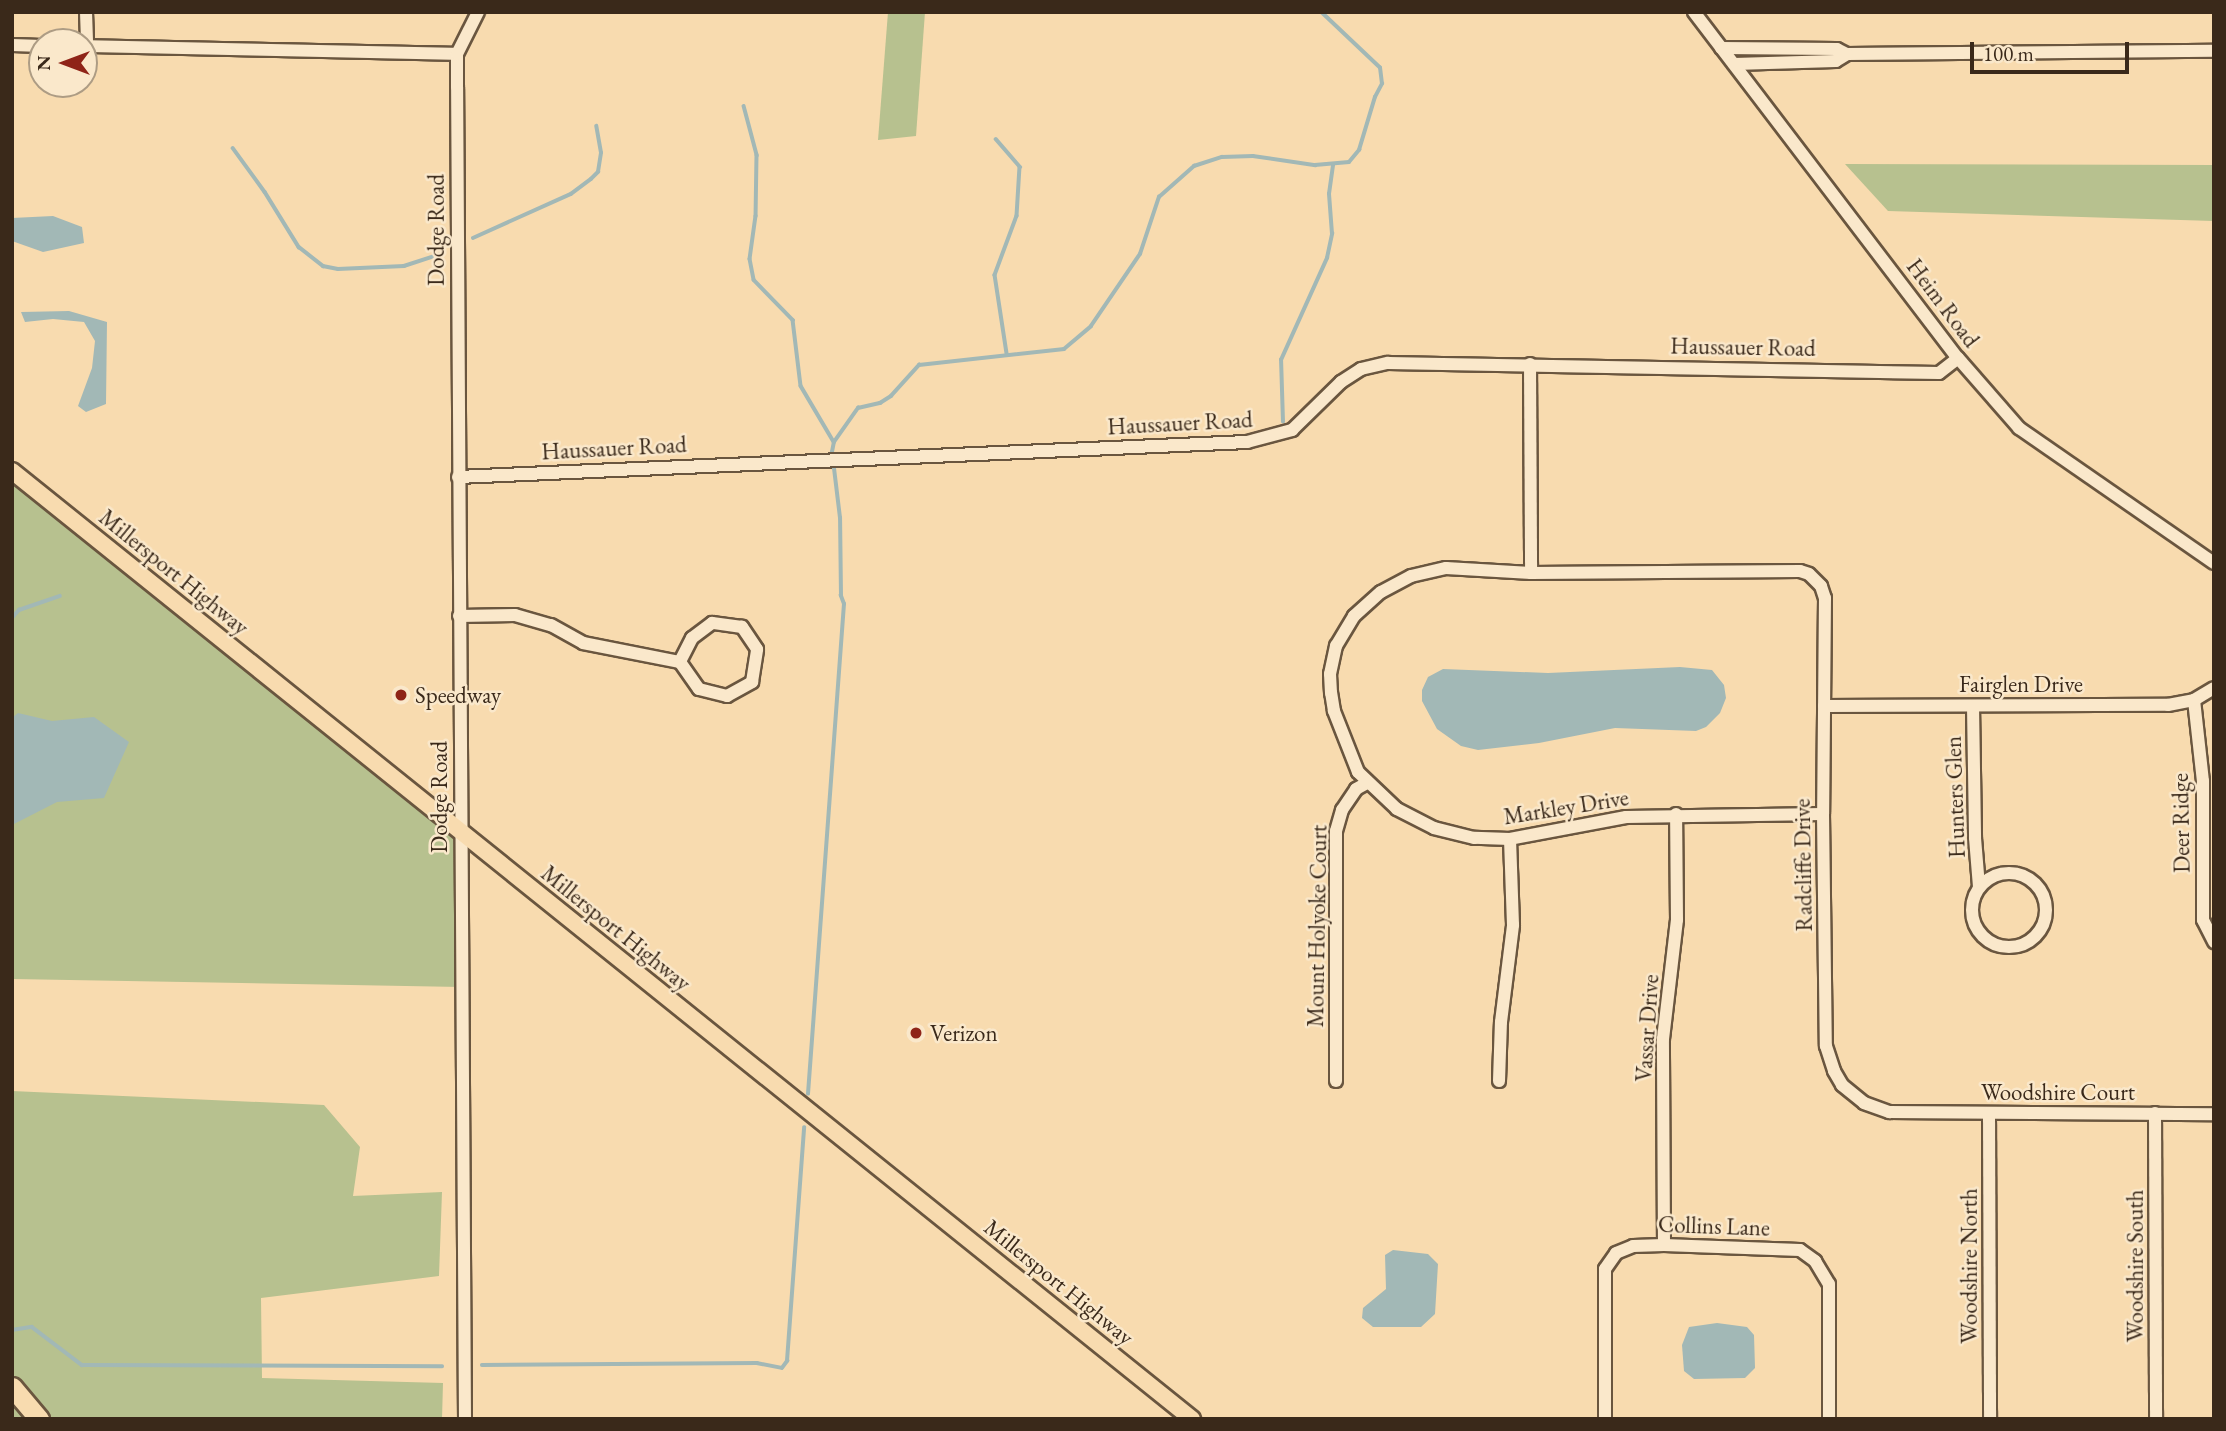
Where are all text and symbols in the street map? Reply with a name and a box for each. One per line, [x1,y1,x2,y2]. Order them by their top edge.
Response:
north arrow [28,28,98,98]
scale bar [1974,28,2133,72]
text: 100 m [1983,40,2034,67]
text: N [31,55,56,71]
street label: Dodge Road [422,174,450,286]
street label: Heim Road [1901,253,1985,353]
street label: Haussauer Road [1670,332,1816,362]
street label: Haussauer Road [1107,405,1253,441]
street label: Haussauer Road [541,430,687,466]
street label: Millersport Highway [94,503,254,641]
street label: Fairglen Drive [1959,670,2083,698]
place label: Speedway [415,681,501,709]
marker: Speedway [393,687,409,703]
street label: Hunters Glen [1939,735,1971,859]
street label: Dodge Road [425,741,453,853]
street label: Deer Ridge [2166,773,2196,873]
street label: Markley Drive [1502,783,1630,831]
street label: Radcliffe Drive [1788,798,1818,932]
street label: Mount Holyoke Court [1301,824,1333,1028]
street label: Millersport Highway [536,859,696,997]
street label: Vassar Drive [1629,973,1665,1083]
place label: Verizon [930,1019,998,1047]
marker: Verizon [908,1025,924,1041]
street label: Woodshire Court [1981,1078,2135,1106]
street label: Woodshire North [1955,1188,1983,1344]
street label: Woodshire South [2121,1190,2149,1342]
street label: Collins Lane [1658,1210,1770,1242]
street label: Millersport Highway [979,1213,1139,1351]

